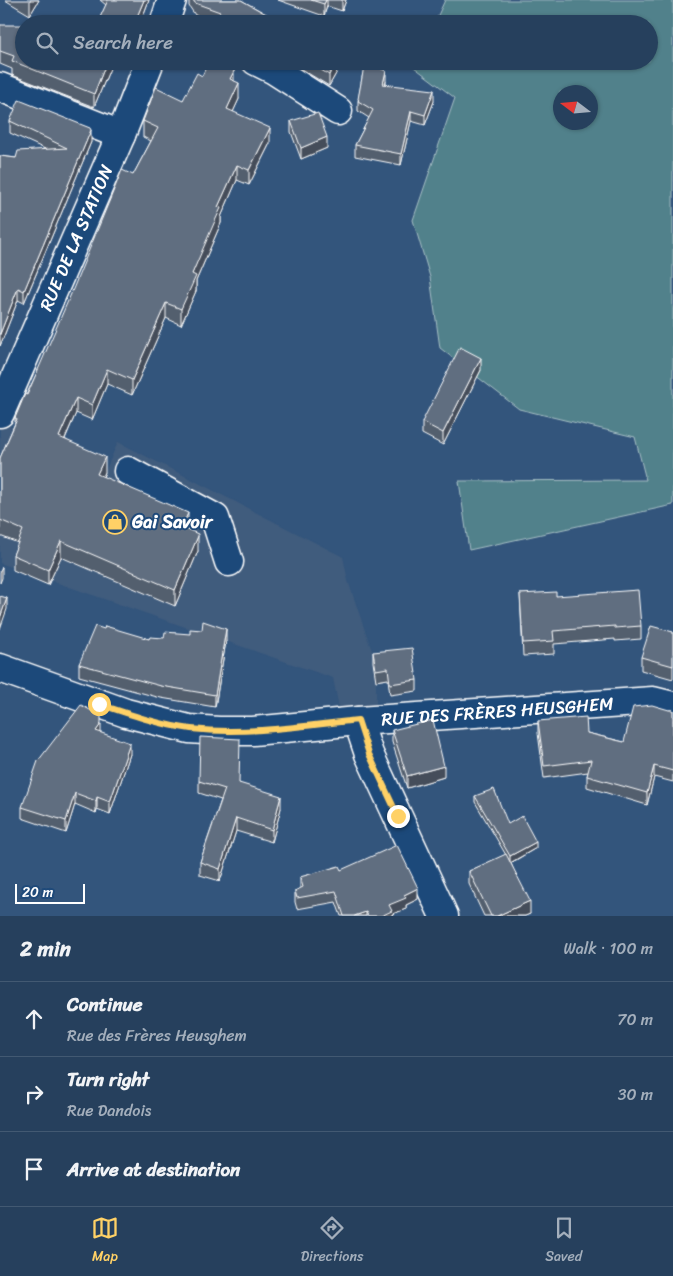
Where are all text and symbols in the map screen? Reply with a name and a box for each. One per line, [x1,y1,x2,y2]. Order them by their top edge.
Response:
search box [15,15,658,70]
text: Search here [73,26,173,59]
icon: search [33,29,61,57]
north arrow [553,85,598,130]
street label: RUE DE LA STATION [30,159,122,316]
place label: Gai Savoir [131,506,214,538]
shop icon: Gai Savoir [102,509,128,535]
street label: RUE DES FRÈRES HEUSGHEM [380,688,615,735]
route start [88,693,111,716]
route end [387,805,410,828]
text: 20 m [22,880,53,905]
scale bar [15,881,85,904]
text: 2 min [20,930,71,968]
text: Walk · 100 m [563,934,653,963]
text: Continue [67,988,143,1021]
icon: ahead [20,1005,48,1033]
text: 70 m [617,1005,653,1034]
text: Rue des Frères Heusghem [67,1021,247,1050]
text: Turn right [67,1063,149,1096]
icon: right [20,1080,48,1108]
text: 30 m [618,1080,653,1109]
text: Rue Dandois [67,1096,151,1125]
text: Arrive at destination [67,1153,240,1186]
icon: arrive [20,1155,48,1183]
tab: Map [91,1214,119,1269]
tab: Directions [301,1214,363,1269]
tab: Saved [545,1214,582,1269]

